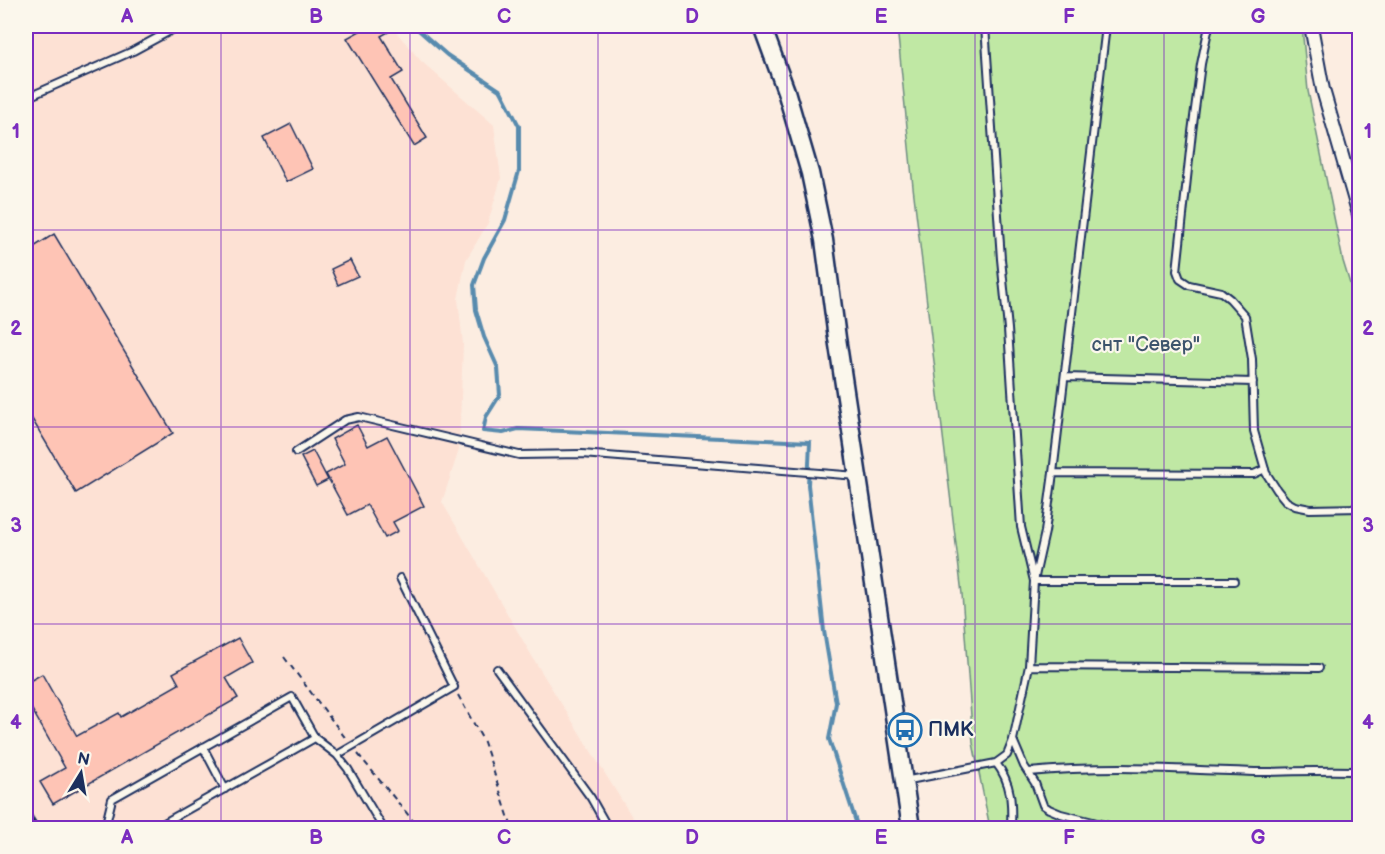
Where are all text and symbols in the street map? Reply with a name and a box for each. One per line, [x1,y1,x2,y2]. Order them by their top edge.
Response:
text: A [120,5,134,29]
text: B [309,5,323,29]
text: C [497,5,511,29]
text: D [685,5,699,29]
text: E [875,5,888,29]
text: F [1063,5,1075,29]
text: G [1251,5,1266,29]
text: 1 [12,120,20,144]
text: 1 [1364,120,1372,144]
text: 2 [10,317,22,341]
text: 2 [1362,317,1374,341]
park label: снт "Север" [1092,333,1200,357]
text: 3 [10,514,22,538]
text: 3 [1362,514,1374,538]
text: 4 [10,711,22,735]
text: 4 [1362,711,1374,735]
bus stop icon: ПМК [887,712,923,748]
place label: ПМК [928,718,974,742]
north arrow [51,743,111,803]
text: N [76,749,91,770]
text: A [120,826,134,850]
text: B [309,826,323,850]
text: C [497,826,511,850]
text: D [685,826,699,850]
text: E [875,826,888,850]
text: F [1063,826,1075,850]
text: G [1251,826,1266,850]

